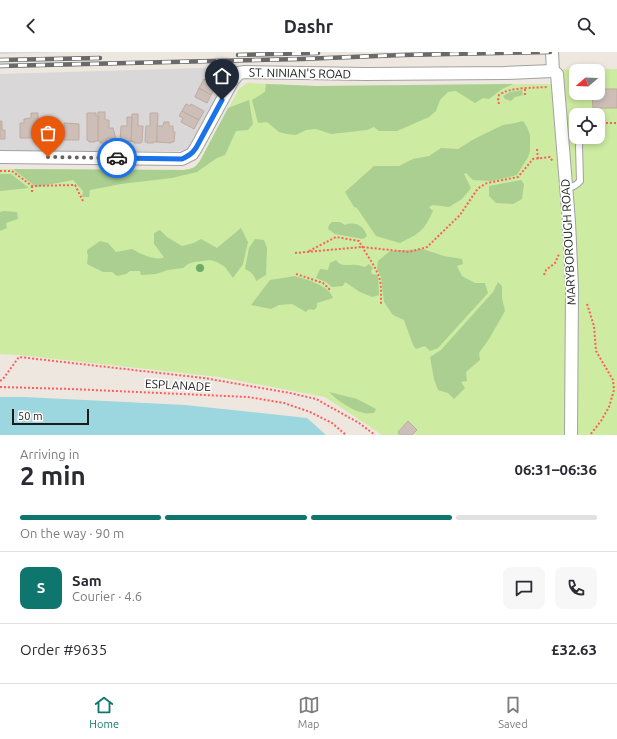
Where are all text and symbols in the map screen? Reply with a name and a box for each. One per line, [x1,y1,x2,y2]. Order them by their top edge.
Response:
icon: back [20,15,42,37]
icon: search [575,15,597,37]
text: Dashr [284,16,333,36]
pin [205,59,239,100]
north arrow [569,64,605,100]
map controls [569,64,605,144]
icon: home [211,65,233,87]
street label: ST. NINIAN'S ROAD [249,66,351,80]
button: locate [569,108,605,144]
pin [31,116,65,157]
icon: bag [37,122,59,144]
courier [97,138,137,178]
icon: car [106,147,128,169]
street label: MARYBOROUGH ROAD [558,179,578,305]
street label: ESPLANADE [145,377,212,393]
scale bar [12,407,89,426]
text: 50 m [18,410,42,422]
text: Arriving in [20,447,79,461]
text: 2 min [20,461,86,490]
text: 06:31–06:36 [514,461,597,478]
text: On the way · 90 m [20,526,124,540]
button: chat [503,567,545,609]
button: phone [555,567,597,609]
text: Sam [72,572,102,589]
text: S [37,579,45,596]
text: Courier · 4.6 [72,589,142,603]
text: Order #9635 [20,641,107,658]
text: £32.63 [551,641,597,658]
tab: Home [89,694,119,730]
tab: Map [298,694,320,730]
tab: Saved [498,694,528,730]

